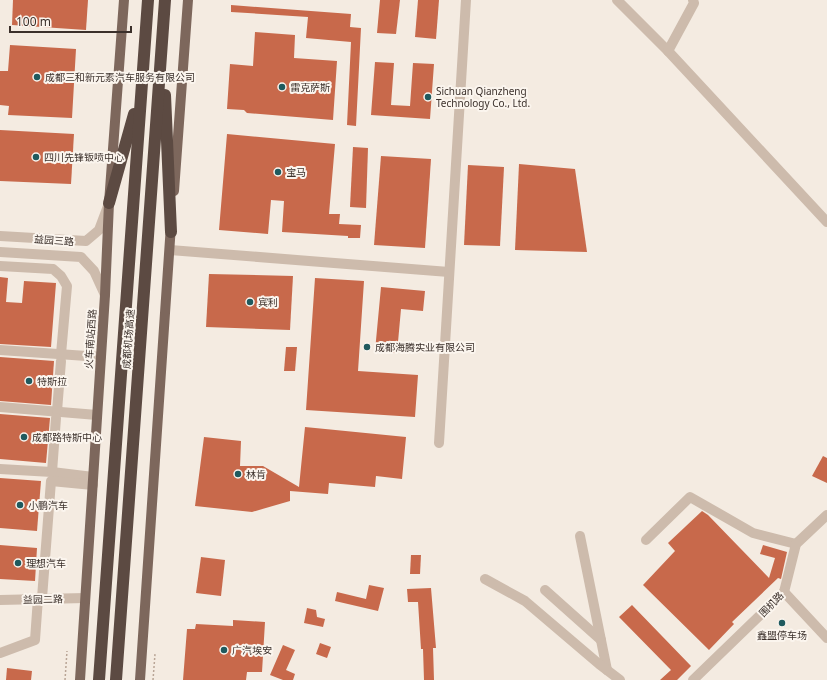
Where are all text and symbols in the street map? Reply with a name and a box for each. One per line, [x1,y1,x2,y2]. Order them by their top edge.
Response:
scale bar [10,8,131,34]
text: 100 m [16,13,51,30]
place label: 成都三和新元素汽车服务有限公司 [45,70,195,84]
marker: 成都三和新元素汽车服务有限公司 [32,72,42,82]
place label: 雷克萨斯 [290,80,330,94]
marker: 雷克萨斯 [277,82,287,92]
place label: Sichuan Qianzheng Technology Co., Ltd. [436,84,530,110]
marker: Sichuan Qianzheng Technology Co., Ltd. [423,92,433,102]
place label: 四川先锋钣喷中心 [44,150,124,164]
marker: 四川先锋钣喷中心 [31,152,41,162]
place label: 宝马 [286,165,306,179]
marker: 宝马 [273,167,283,177]
street label: 益园三路 [34,232,74,248]
place label: 宾利 [258,295,278,309]
marker: 宾利 [245,297,255,307]
street label: 火车南站西路 [81,309,99,369]
street label: 成都机场高速 [119,309,137,369]
place label: 成都海腾实业有限公司 [375,340,475,354]
marker: 成都海腾实业有限公司 [362,342,372,352]
place label: 特斯拉 [37,374,67,388]
marker: 特斯拉 [24,376,34,386]
place label: 成都路特斯中心 [32,430,102,444]
marker: 成都路特斯中心 [19,432,29,442]
place label: 林肯 [246,467,266,481]
marker: 林肯 [233,469,243,479]
place label: 小鹏汽车 [28,498,68,512]
marker: 小鹏汽车 [15,500,25,510]
place label: 理想汽车 [26,556,66,570]
marker: 理想汽车 [13,558,23,568]
street label: 围机路 [756,588,786,620]
street label: 益园二路 [23,592,63,606]
marker: 鑫盟停车场 [777,618,787,628]
place label: 鑫盟停车场 [757,628,807,642]
place label: 广汽埃安 [232,643,272,657]
marker: 广汽埃安 [219,645,229,655]

